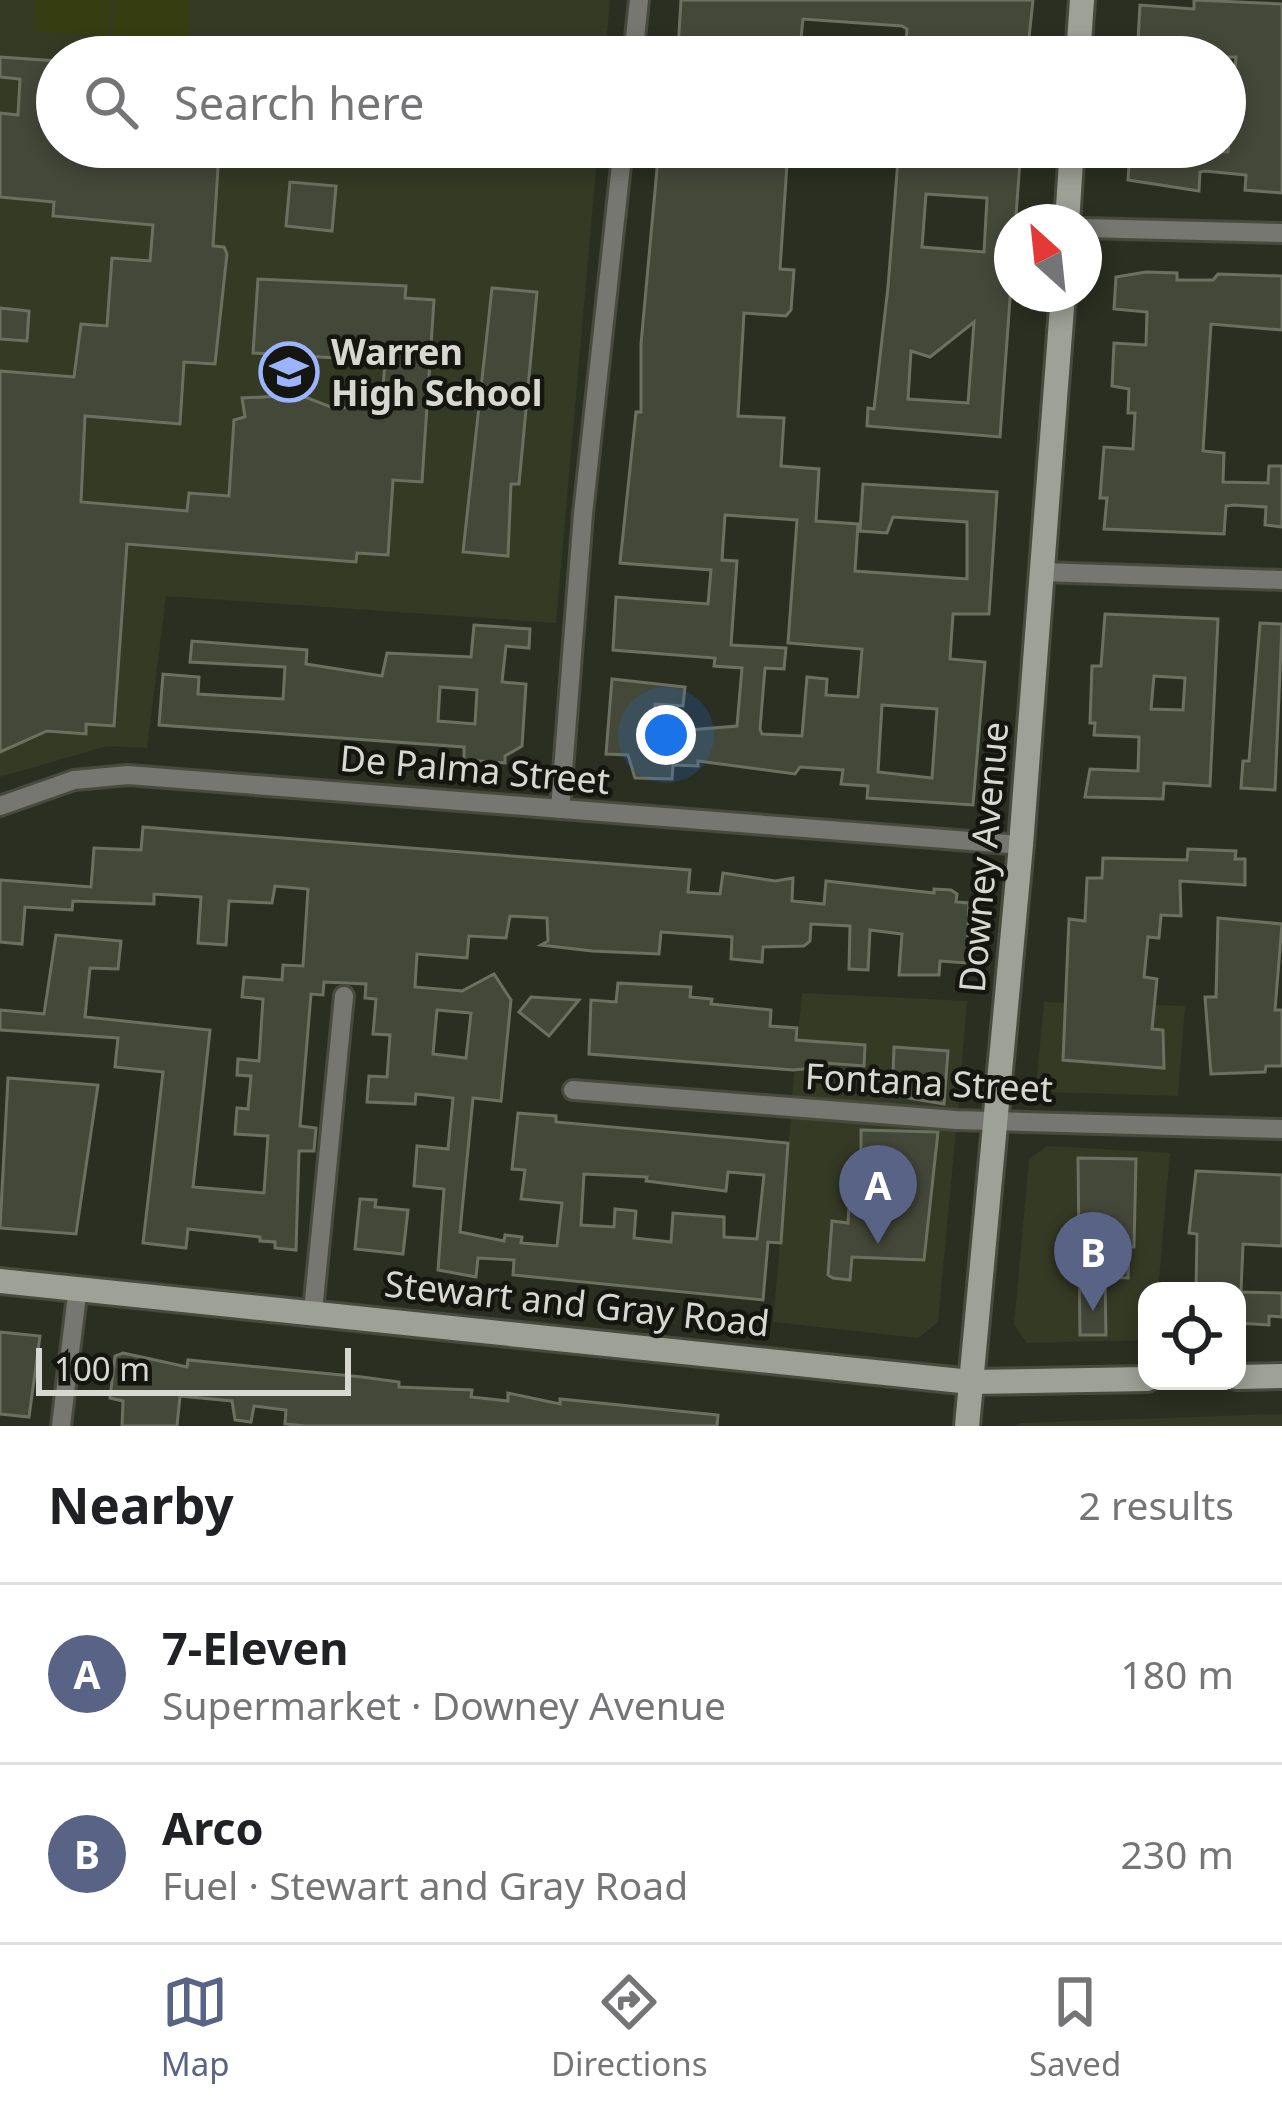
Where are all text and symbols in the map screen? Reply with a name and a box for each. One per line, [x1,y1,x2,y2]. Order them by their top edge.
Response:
search box [36,36,1246,168]
icon: search [78,69,144,135]
text: Search here [174,72,424,133]
north arrow [994,204,1102,312]
place label: Warren High School [331,327,542,417]
school or university icon: Warren High School [258,341,320,403]
your location [636,705,696,765]
street label: Downey Avenue [947,720,1019,994]
street label: De Palma Street [338,733,612,805]
street label: Fontana Street [804,1051,1054,1113]
pin: A [839,1145,917,1244]
pin: B [1054,1212,1132,1311]
street label: Stewart and Gray Road [382,1258,772,1348]
map controls [1138,1282,1246,1390]
button: locate [1138,1282,1246,1390]
scale bar [36,1342,351,1395]
text: 100 m [54,1346,150,1391]
text: Nearby [48,1469,234,1539]
text: 2 results [1079,1478,1234,1531]
text: 7-Eleven [162,1617,349,1678]
text: A [74,1647,101,1700]
text: 180 m [1120,1647,1234,1700]
text: Supermarket · Downey Avenue [162,1678,726,1731]
text: Arco [162,1797,264,1858]
text: B [74,1827,100,1880]
text: 230 m [1120,1827,1234,1880]
text: Fuel · Stewart and Gray Road [162,1858,688,1911]
tab: Map [161,1969,229,2086]
tab: Directions [551,1969,708,2086]
tab: Saved [1029,1969,1121,2086]

